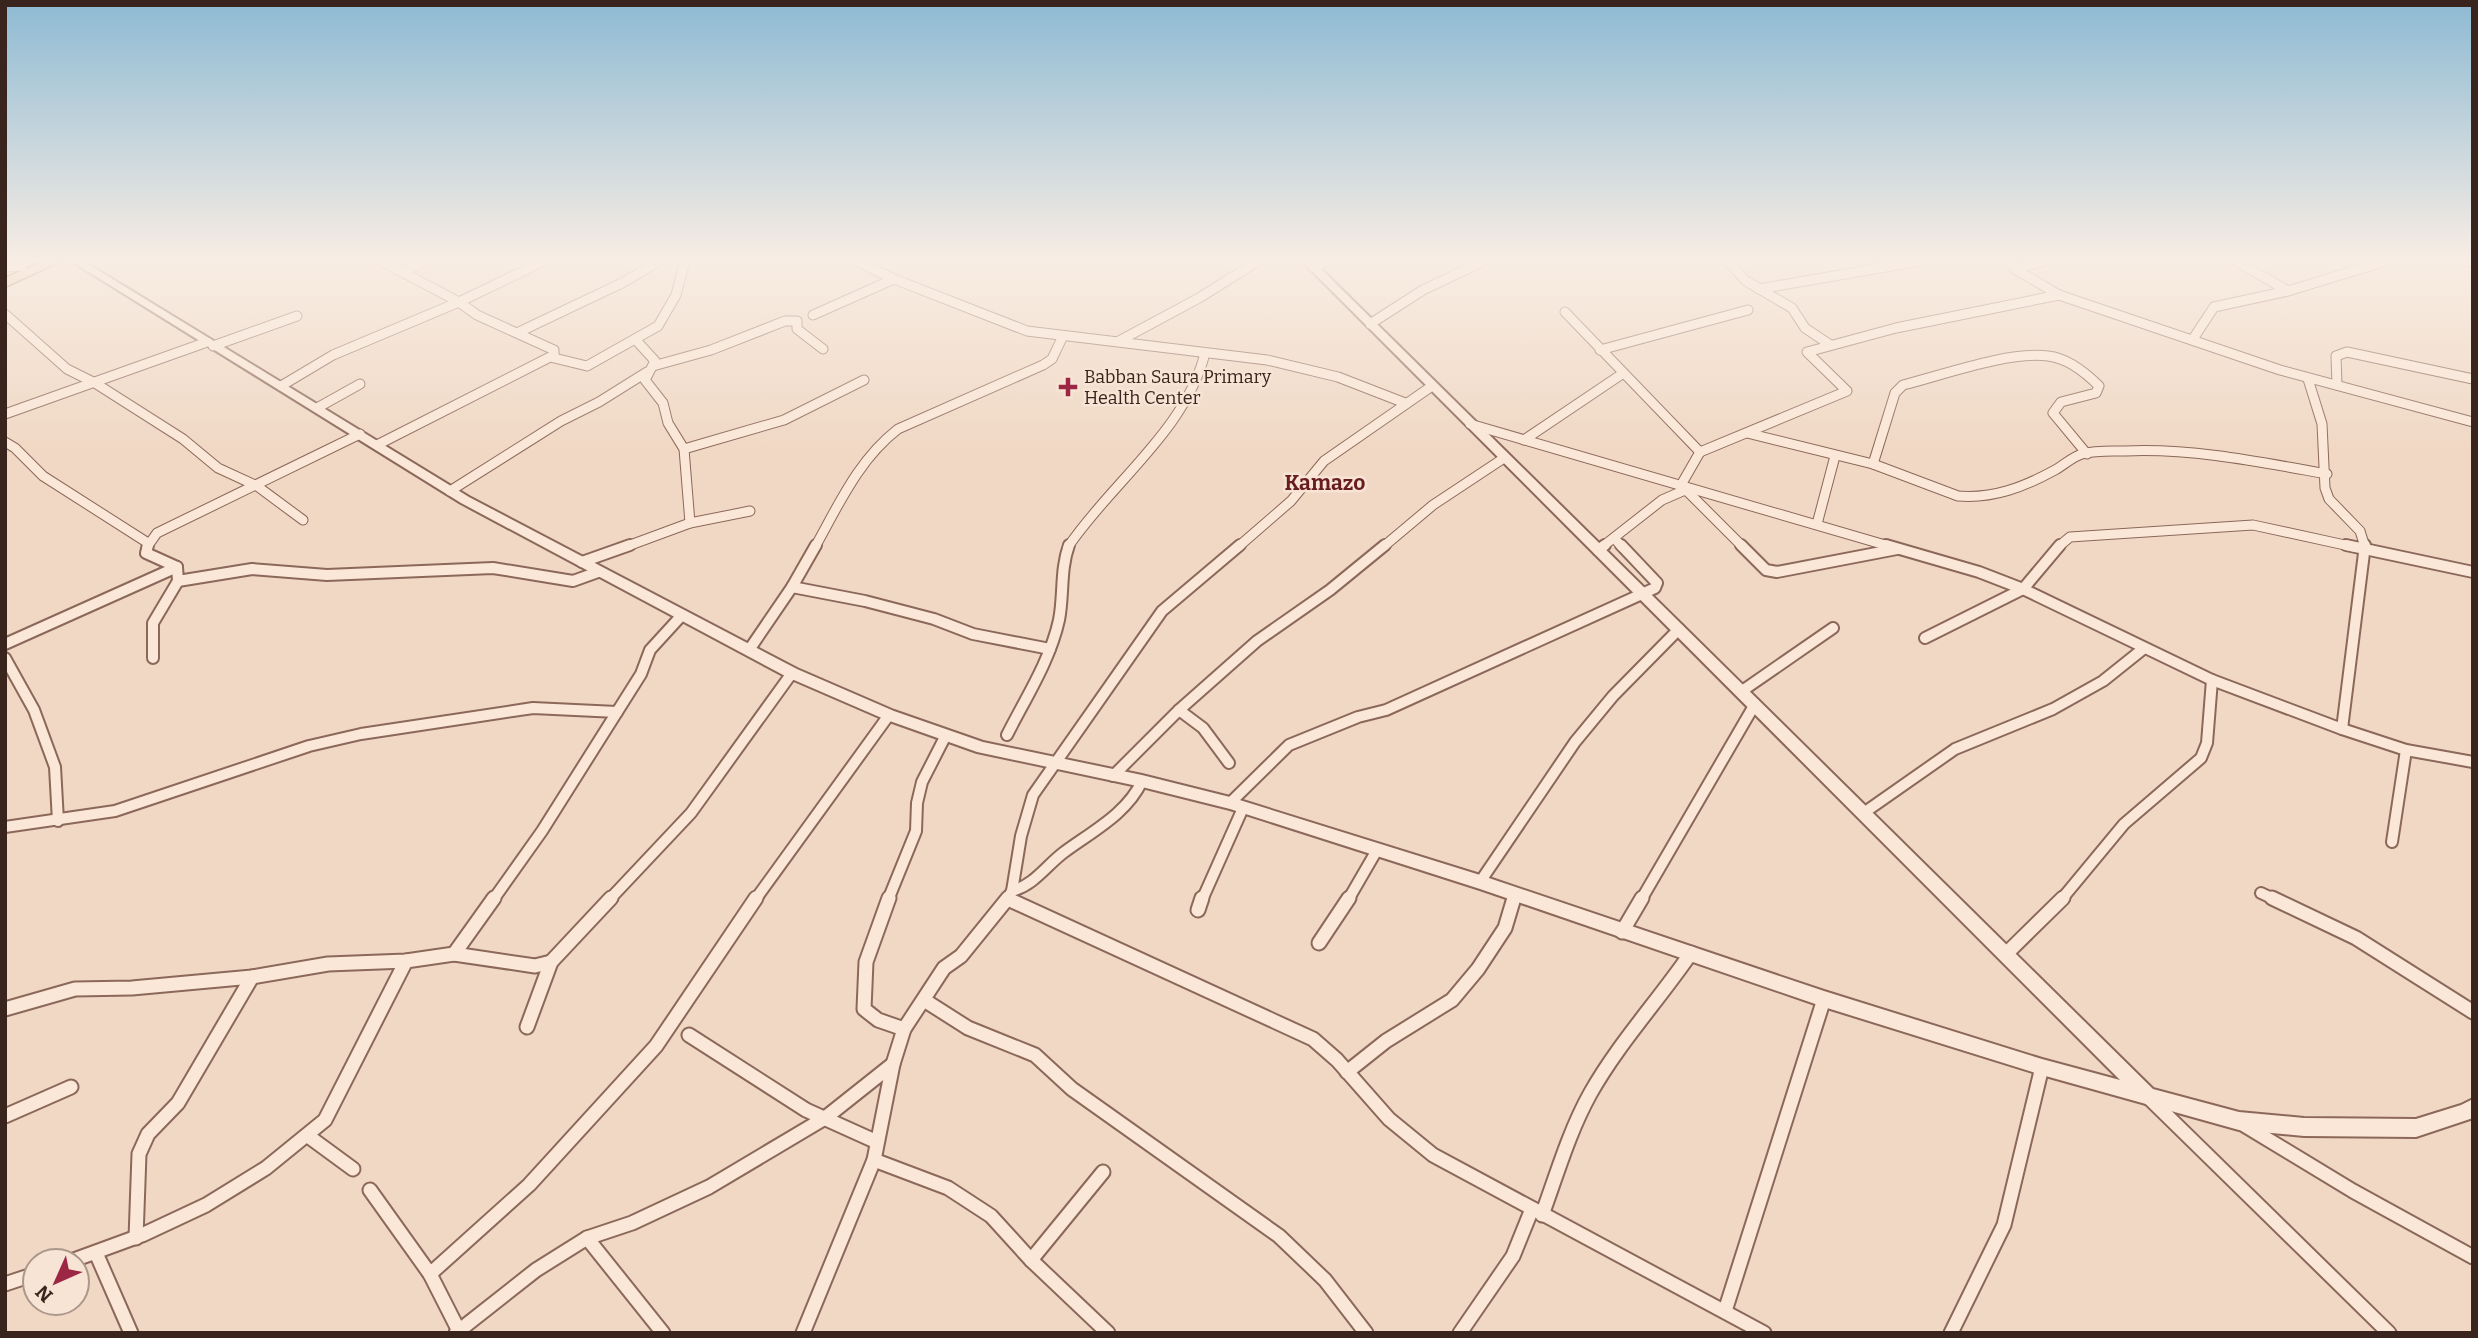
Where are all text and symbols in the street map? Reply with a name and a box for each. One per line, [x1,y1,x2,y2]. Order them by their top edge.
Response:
place label: Babban Saura Primary Health Center [1084,366,1272,409]
marker: Babban Saura Primary Health Center [1058,377,1078,397]
district label: Kamazo [1285,470,1365,496]
north arrow [21,1247,91,1317]
text: N [31,1280,58,1307]

